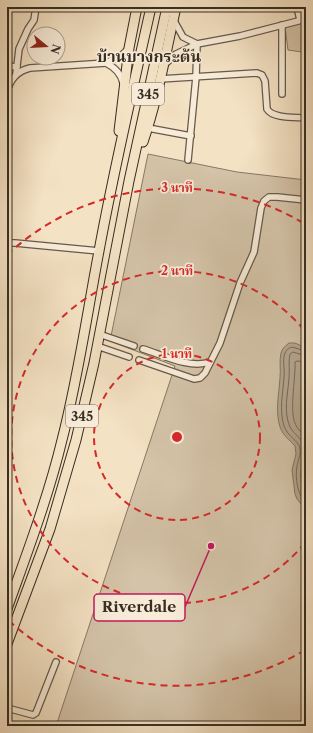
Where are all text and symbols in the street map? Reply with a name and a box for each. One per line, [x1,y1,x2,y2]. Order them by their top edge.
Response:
north arrow [26,26,66,66]
text: N [47,42,64,56]
district label: บ้านบางกระต้น [97,46,202,66]
road number: 345 [132,83,164,105]
text: 3 นาที [161,180,193,195]
text: 2 นาที [161,263,193,278]
text: 1 นาที [162,346,192,361]
road number: 345 [66,405,98,427]
centre of rings [170,430,184,444]
callout: Riverdale [94,594,185,621]
text: Riverdale [102,597,176,616]

